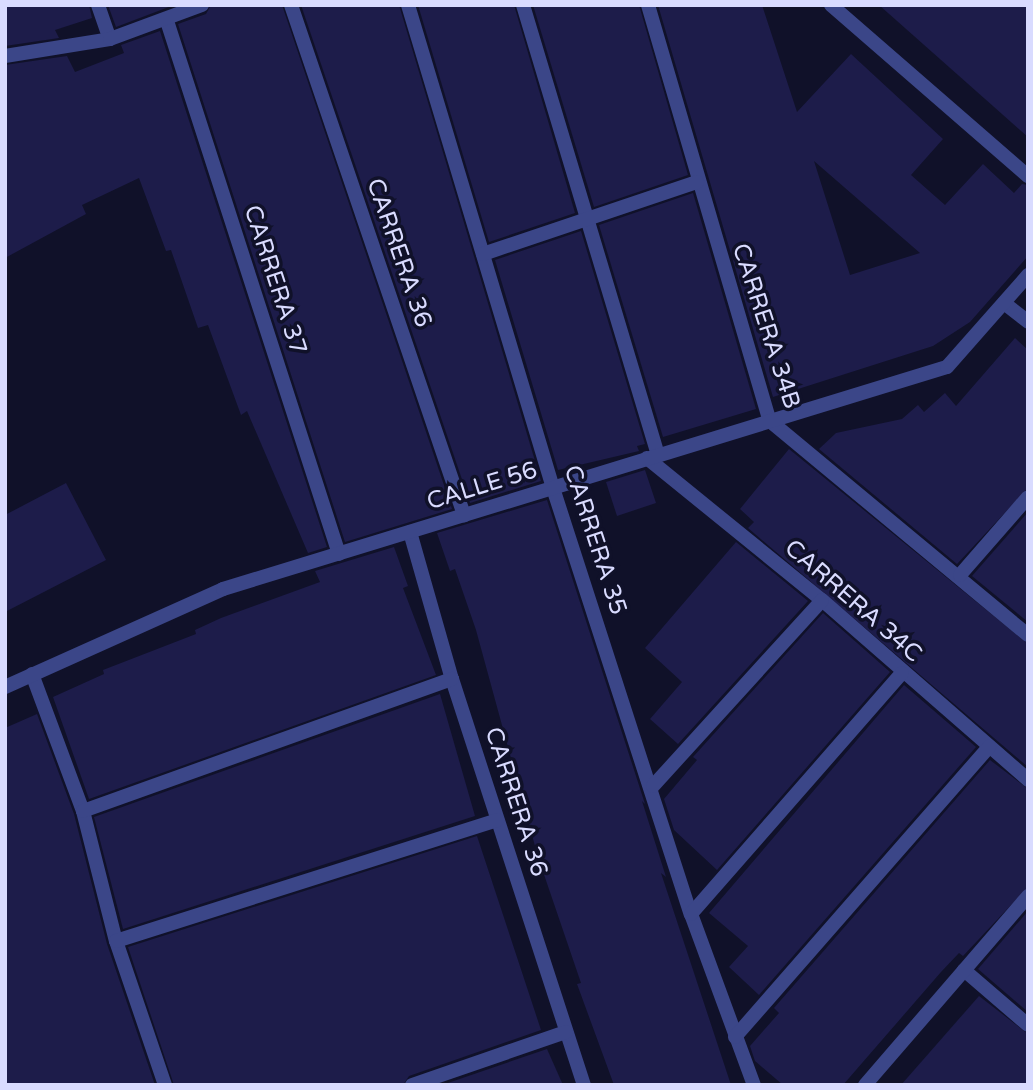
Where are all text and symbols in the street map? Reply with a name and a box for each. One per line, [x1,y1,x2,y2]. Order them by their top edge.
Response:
street label: CARRERA 36 [360,175,438,331]
street label: CARRERA 37 [237,202,313,358]
street label: CARRERA 34B [726,240,806,412]
street label: CALLE 56 [423,456,541,516]
street label: CARRERA 35 [557,462,633,618]
street label: CARRERA 34C [779,534,927,668]
street label: CARRERA 36 [478,724,554,880]

